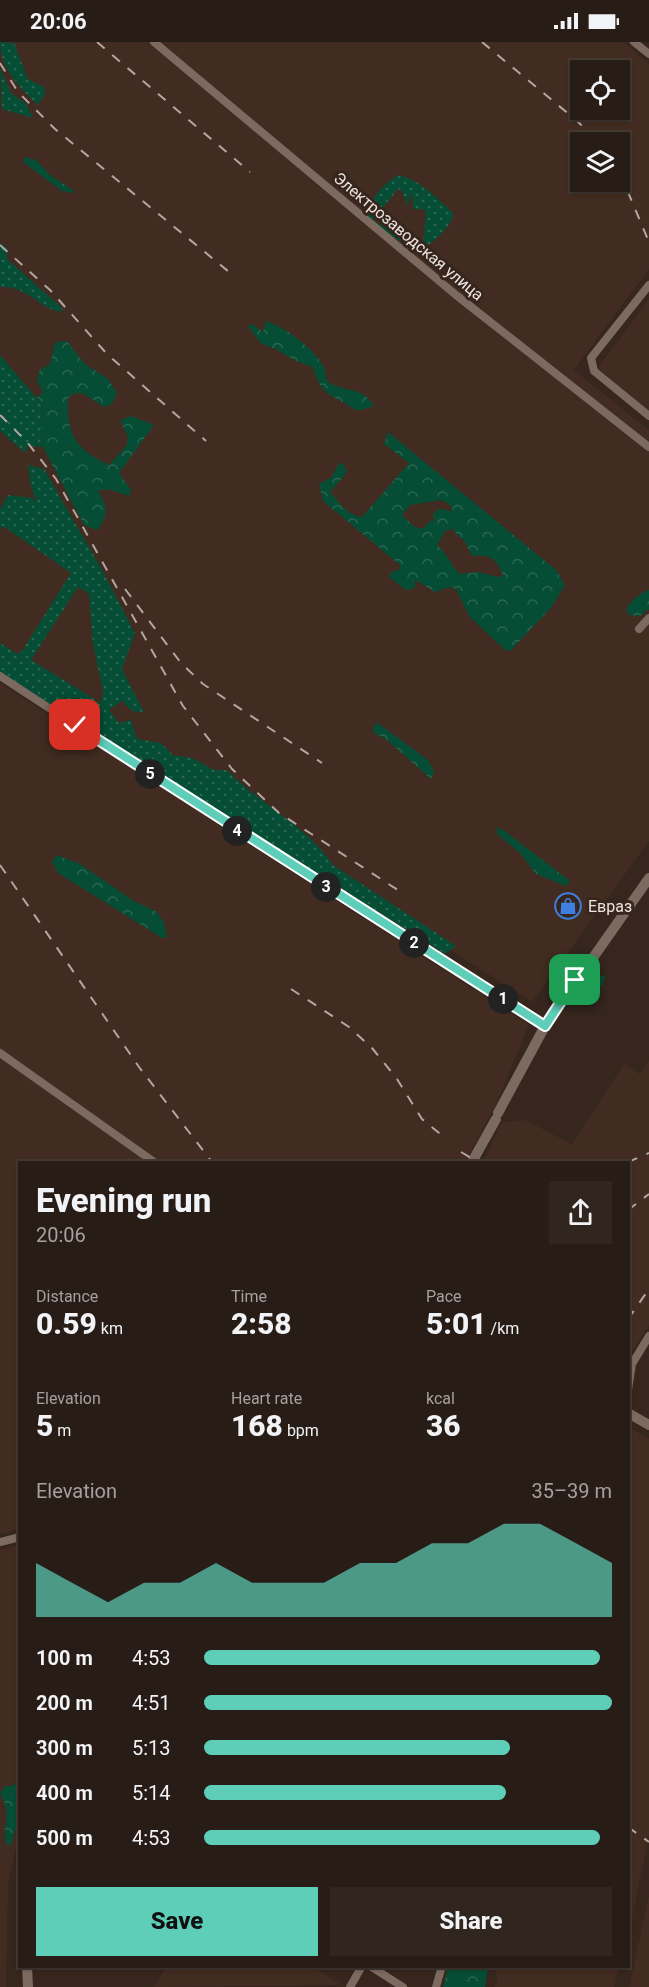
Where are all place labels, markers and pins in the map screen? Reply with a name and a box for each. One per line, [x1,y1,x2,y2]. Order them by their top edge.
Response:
pin [49,699,100,750]
pin: 5 [135,759,165,789]
pin: 4 [222,816,252,846]
pin: 3 [311,872,341,902]
shop icon: Евраз [553,891,583,921]
place label: Евраз [588,897,632,916]
pin: 2 [399,928,429,958]
pin [549,954,600,1005]
pin: 1 [488,984,518,1014]

